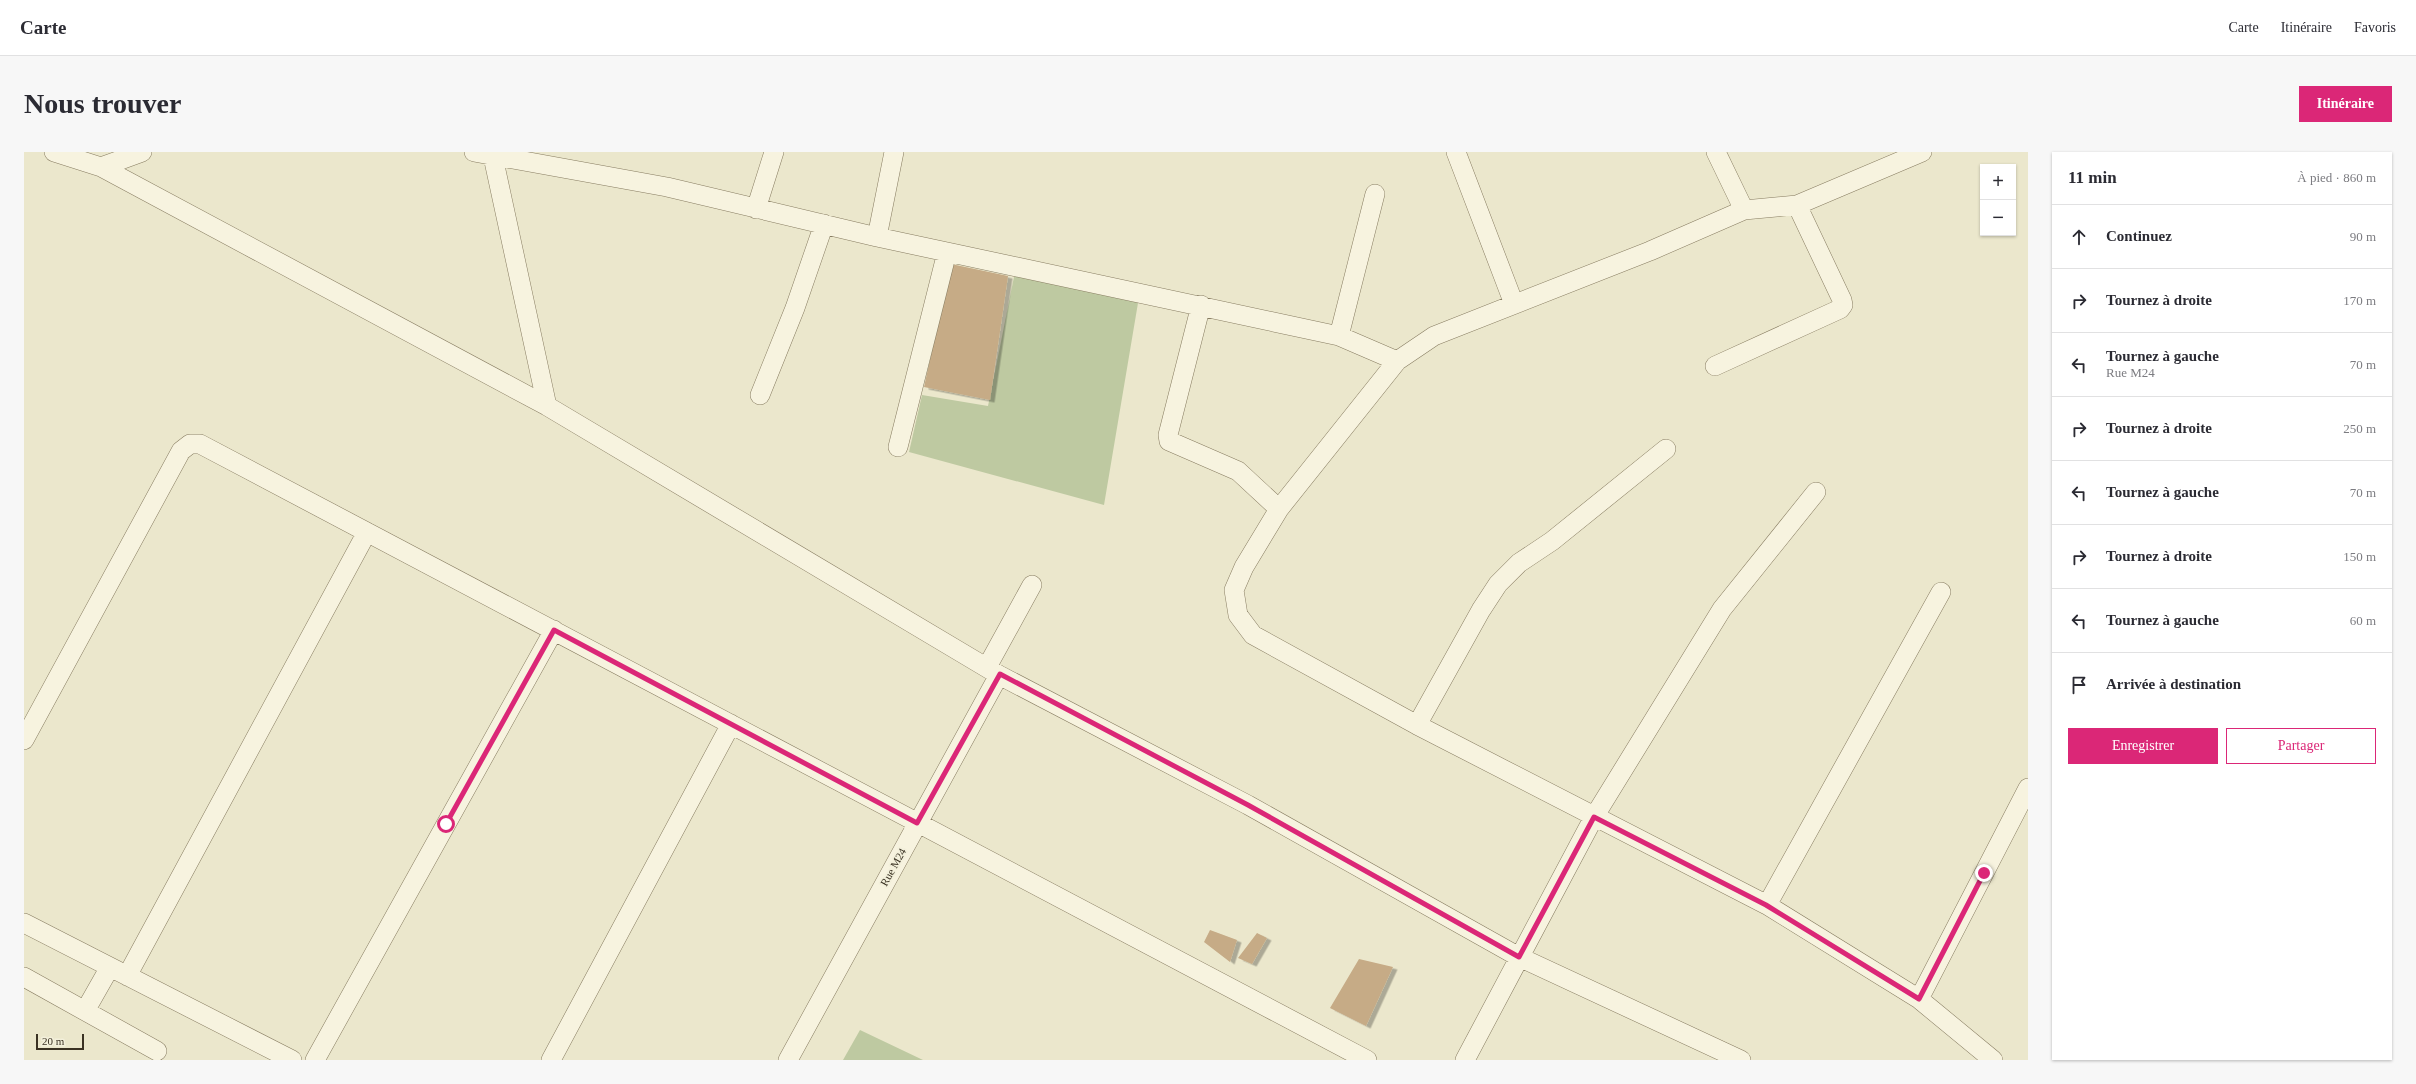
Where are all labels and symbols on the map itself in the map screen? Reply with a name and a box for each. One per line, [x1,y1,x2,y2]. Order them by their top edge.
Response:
route start [437,815,455,833]
street label: Rue M24 [878,846,908,888]
route end [1975,864,1993,882]
scale bar [36,1032,84,1051]

